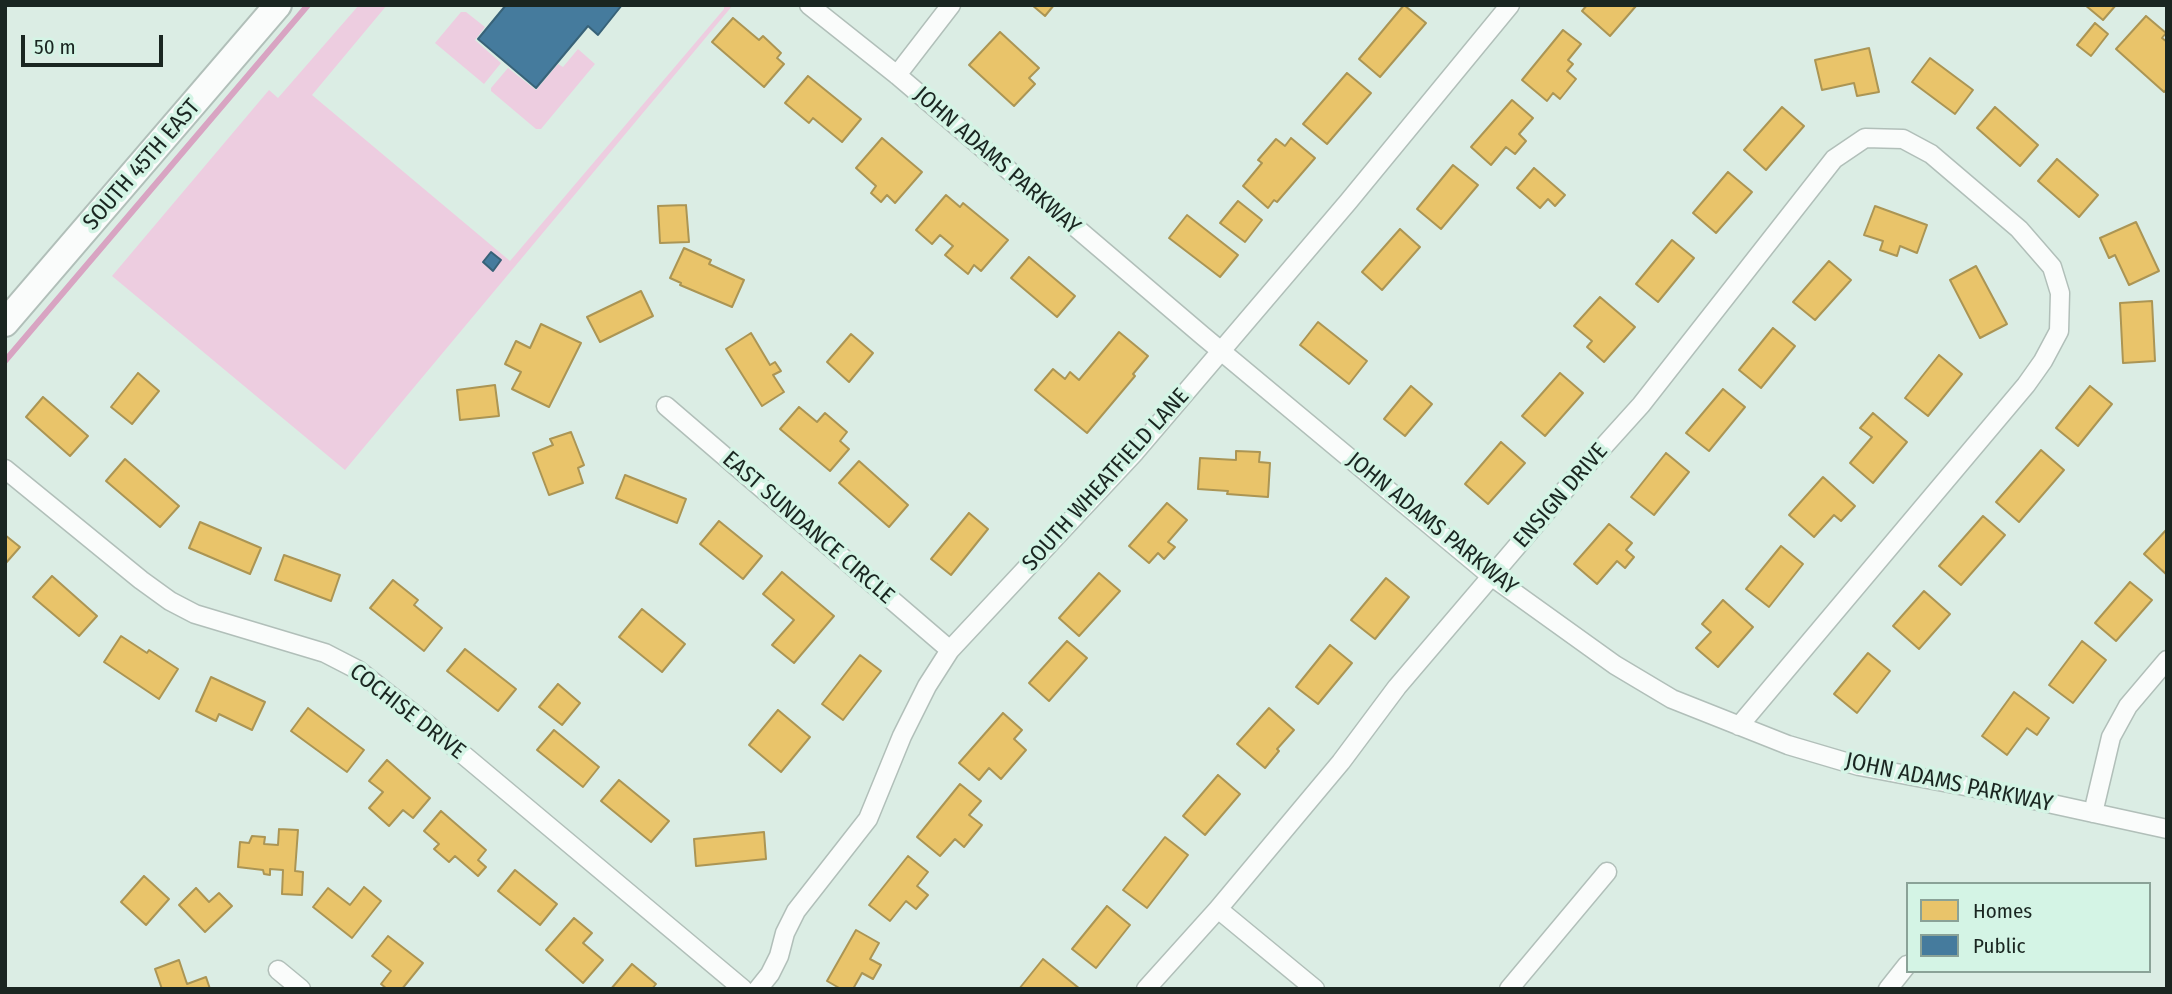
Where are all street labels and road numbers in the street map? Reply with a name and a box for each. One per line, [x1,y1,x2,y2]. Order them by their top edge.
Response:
street label: JOHN ADAMS PARKWAY [908,81,1086,241]
street label: SOUTH 45TH EAST [78,94,206,236]
street label: SOUTH WHEATFIELD LANE [1017,383,1195,577]
street label: ENSIGN DRIVE [1508,438,1614,554]
street label: EAST SUNDANCE CIRCLE [716,446,900,610]
street label: JOHN ADAMS PARKWAY [1341,447,1523,601]
street label: COCHISE DRIVE [344,658,470,766]
street label: JOHN ADAMS PARKWAY [1843,748,2055,818]

